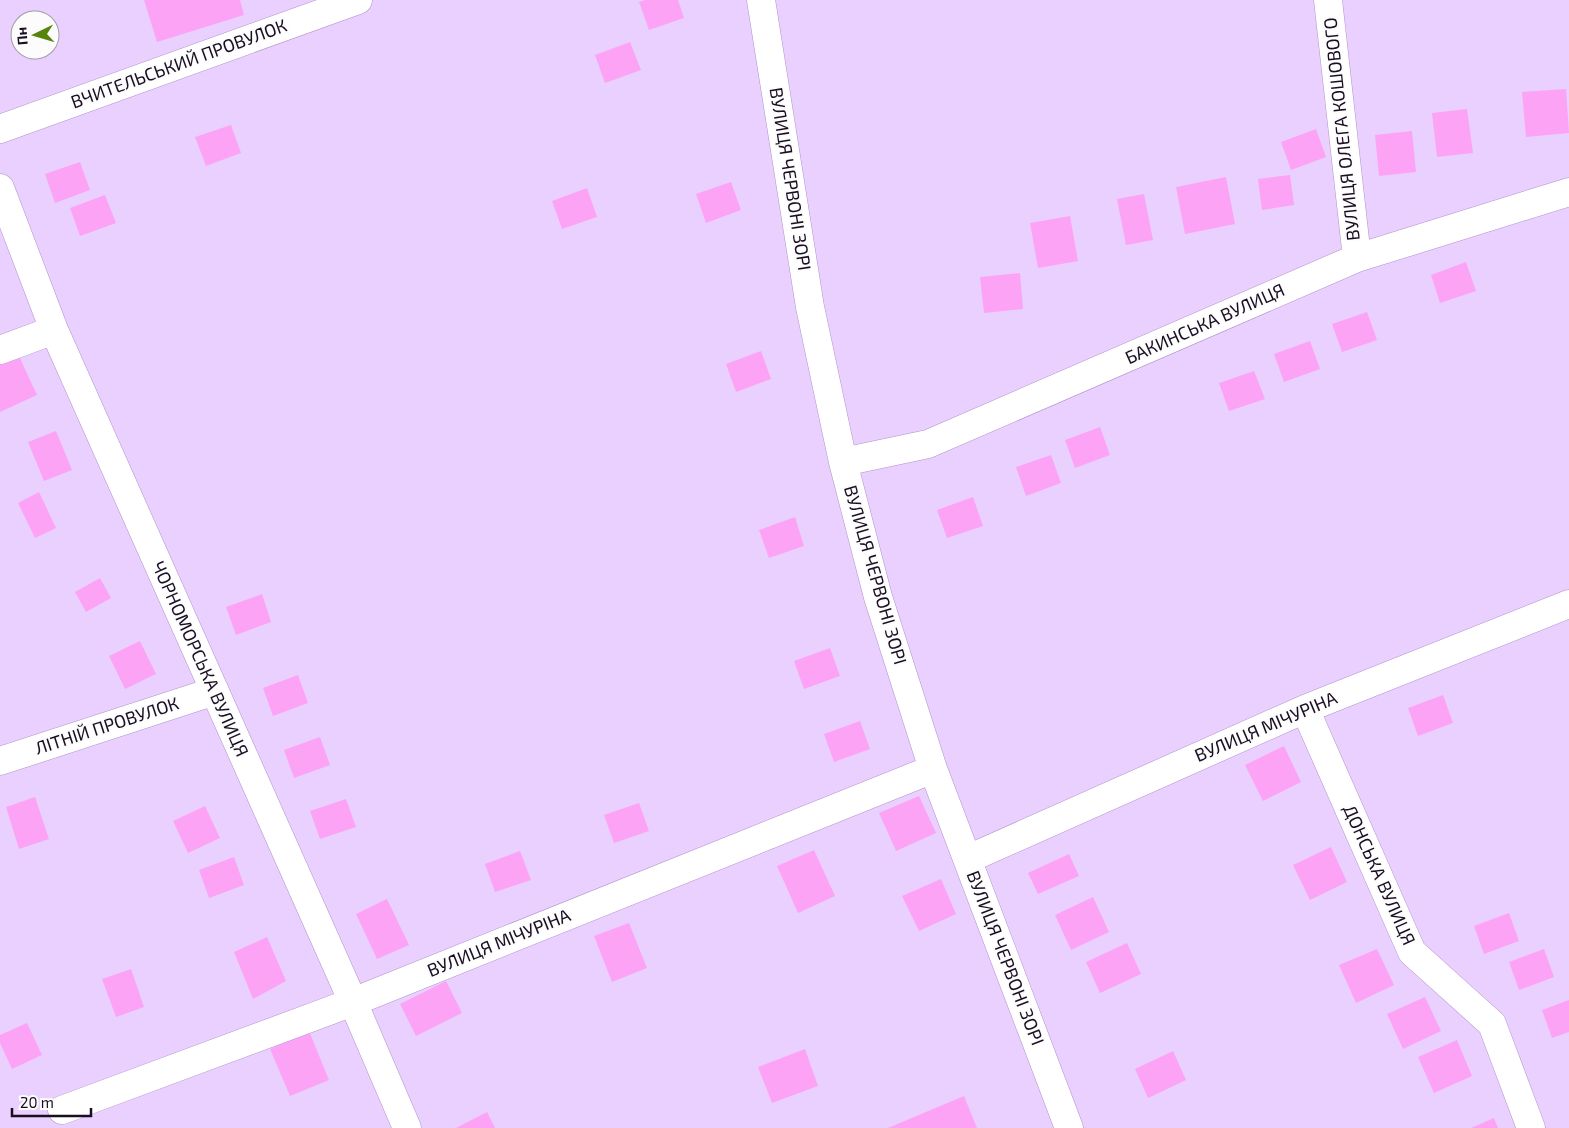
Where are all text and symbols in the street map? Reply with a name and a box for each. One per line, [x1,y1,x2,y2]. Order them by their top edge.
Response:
north arrow [10,10,60,60]
street label: ВЧИТЕЛЬСЬКИЙ ПРОВУЛОК [68,14,290,112]
street label: ВУЛИЦЯ ОЛЕГА КОШОВОГО [1318,16,1364,242]
text: Пн [12,26,31,46]
street label: ВУЛИЦЯ ЧЕРВОНІ ЗОРІ [766,86,816,272]
street label: БАКИНСЬКА ВУЛИЦЯ [1121,278,1288,368]
street label: ВУЛИЦЯ ЧЕРВОНІ ЗОРІ [840,483,912,667]
street label: ЧОРНОМОРСЬКА ВУЛИЦЯ [148,558,254,760]
street label: ВУЛИЦЯ МІЧУРІНА [1191,686,1341,766]
street label: ЛІТНІЙ ПРОВУЛОК [32,691,182,759]
street label: ДОНСЬКА ВУЛИЦЯ [1339,801,1421,948]
street label: ВУЛИЦЯ ЧЕРВОНІ ЗОРІ [962,867,1049,1048]
street label: ВУЛИЦЯ МІЧУРІНА [424,903,574,981]
scale bar [12,1086,91,1118]
text: 20 m [20,1093,54,1111]

